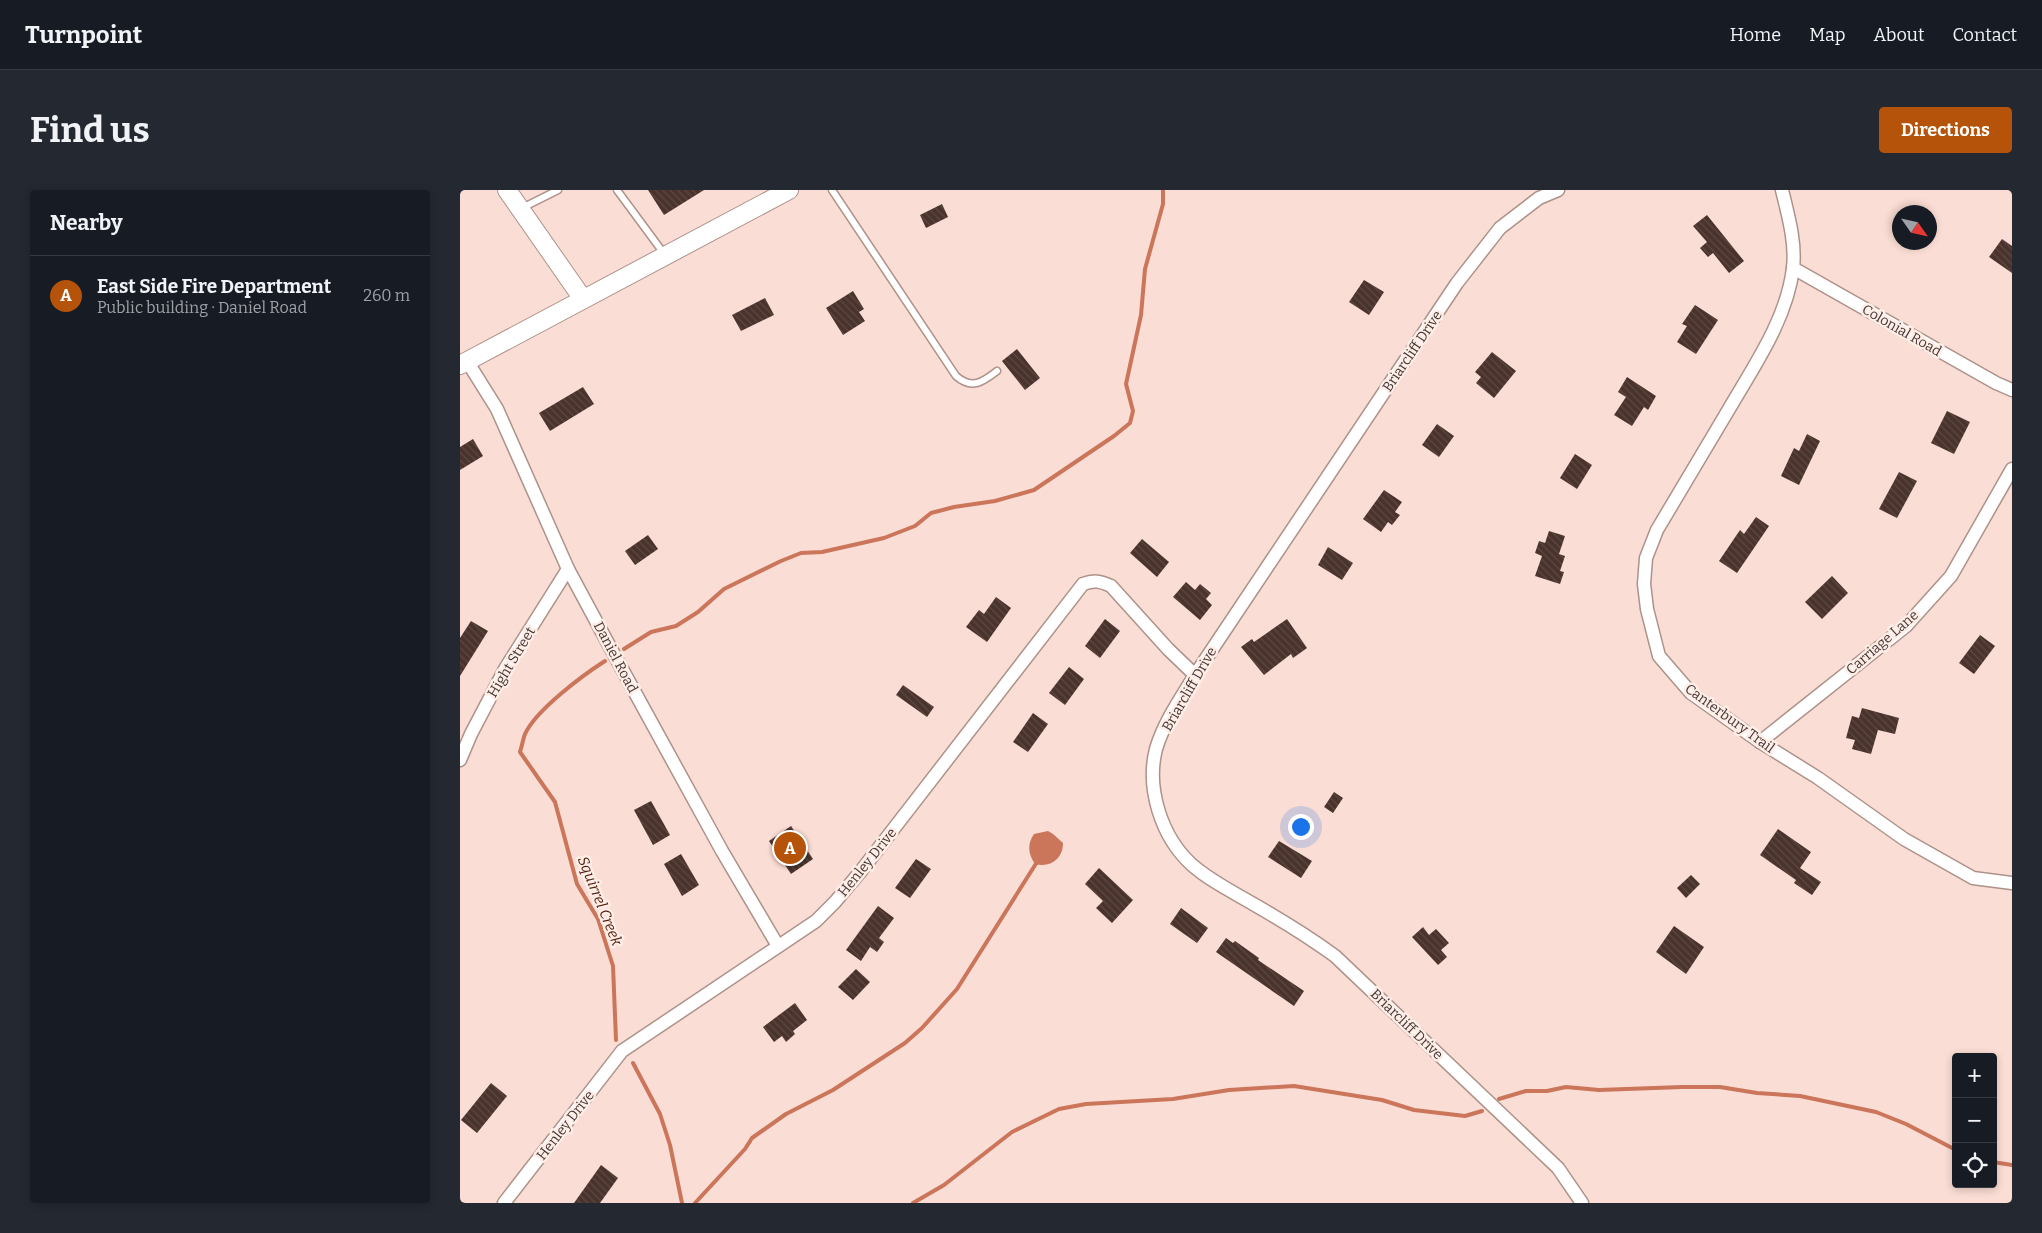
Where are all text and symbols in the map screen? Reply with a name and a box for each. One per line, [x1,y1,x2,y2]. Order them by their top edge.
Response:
text: Turnpoint [25,21,142,49]
text: Home [1730,24,1781,46]
text: Map [1809,24,1845,46]
text: About [1873,24,1924,46]
text: Contact [1952,24,2017,46]
button: Directions [1879,107,2012,153]
text: Find us [30,109,150,151]
north arrow [1892,205,1937,250]
text: Nearby [50,210,123,236]
text: East Side Fire Department [97,275,331,298]
text: A [60,286,72,305]
text: 260 m [363,286,410,305]
text: Public building · Daniel Road [97,298,307,317]
street label: Colonial Road [1859,301,1945,360]
street label: Briarcliff Drive [1379,307,1446,395]
street label: Carriage Lane [1843,606,1922,678]
street label: Daniel Road [590,619,641,696]
street label: Hight Street [484,624,539,701]
street label: Briarcliff Drive [1159,644,1220,734]
street label: Canterbury Trail [1682,680,1778,757]
your location [1288,814,1314,840]
street label: Henley Drive [834,825,900,900]
pin: A [774,829,806,867]
water label: Squirrel Creek [574,854,626,949]
street label: Briarcliff Drive [1367,986,1446,1063]
map controls [1952,1053,1997,1188]
button: + [1952,1053,1997,1098]
street label: Henley Drive [533,1087,598,1163]
button: − [1952,1098,1997,1143]
button: locate [1952,1143,1997,1188]

